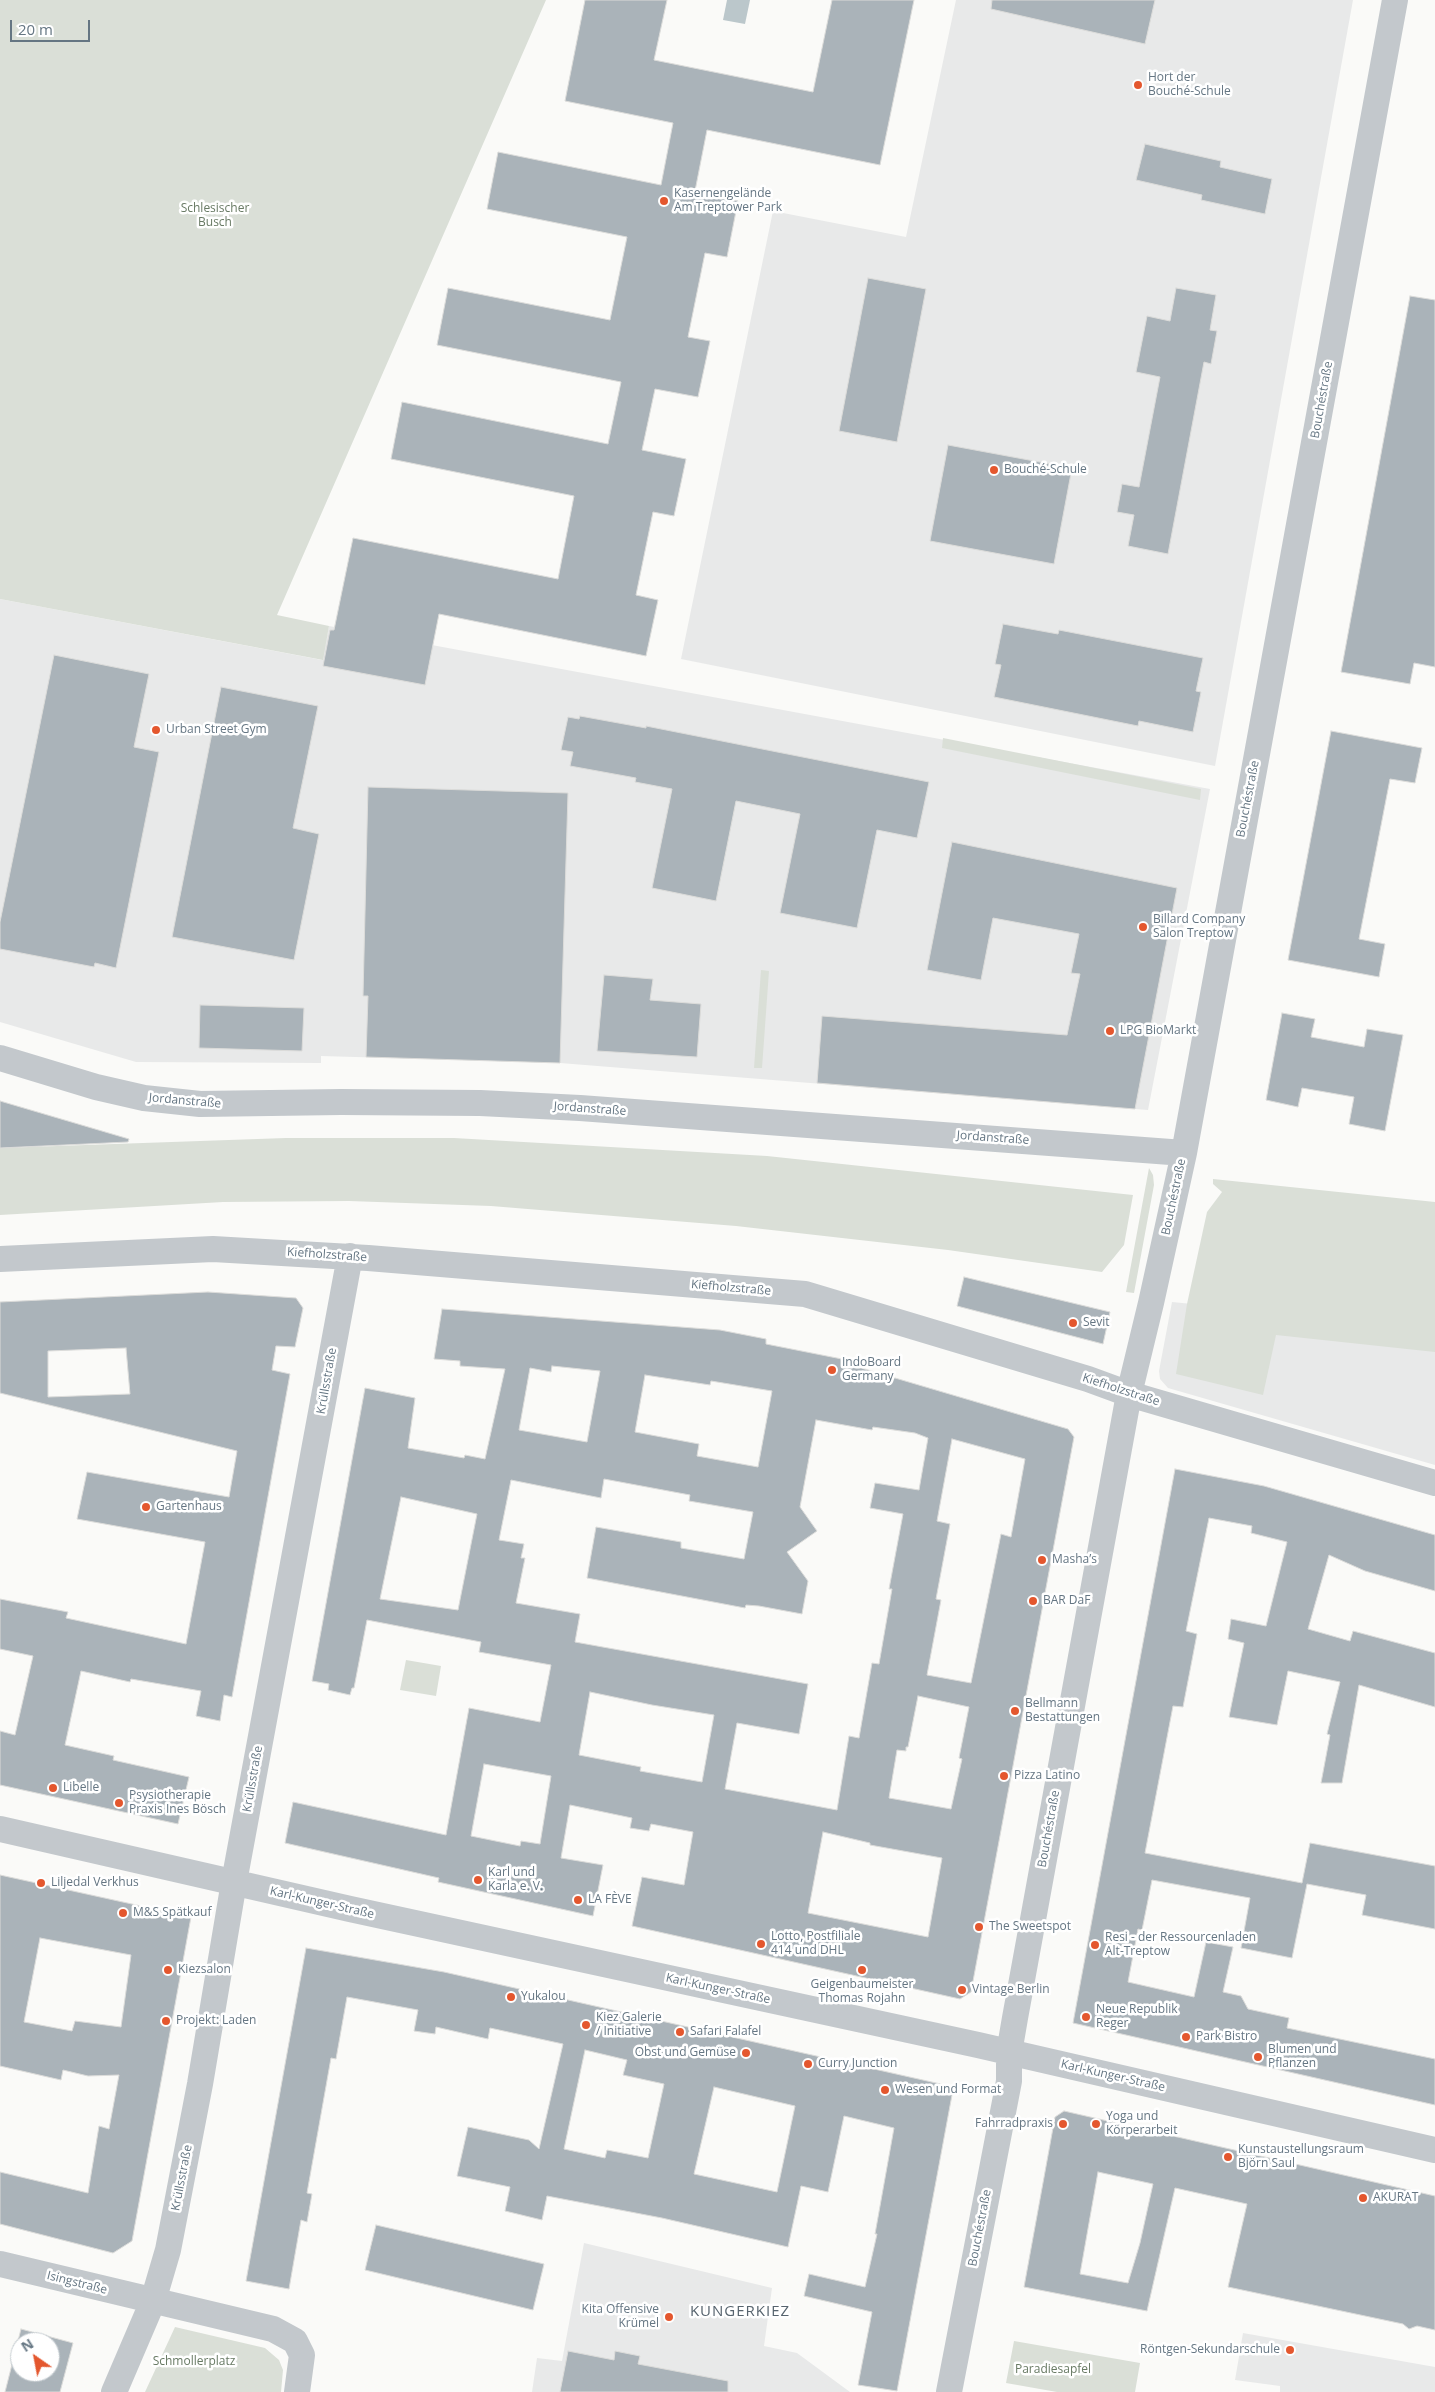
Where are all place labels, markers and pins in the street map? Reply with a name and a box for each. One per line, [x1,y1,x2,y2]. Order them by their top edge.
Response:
place label: Hort der Bouché-Schule [1148,71,1231,99]
marker: Hort der Bouché-Schule [1132,79,1144,91]
place label: Kasernengelände Am Treptower Park [674,187,782,215]
marker: Kasernengelände Am Treptower Park [658,195,670,207]
place label: Bouché-Schule [1004,463,1087,477]
marker: Bouché-Schule [988,464,1000,476]
place label: Urban Street Gym [166,723,267,737]
marker: Urban Street Gym [150,724,162,736]
place label: Billard Company Salon Treptow [1153,913,1245,941]
marker: Billard Company Salon Treptow [1137,921,1149,933]
place label: LPG BioMarkt [1120,1024,1196,1038]
marker: LPG BioMarkt [1104,1025,1116,1037]
place label: Sevit [1083,1316,1110,1330]
marker: Sevit [1067,1317,1079,1329]
place label: IndoBoard Germany [842,1356,901,1384]
marker: IndoBoard Germany [826,1364,838,1376]
place label: Gartenhaus [156,1500,222,1514]
marker: Gartenhaus [140,1501,152,1513]
place label: Masha’s [1052,1553,1097,1567]
marker: Masha’s [1036,1554,1048,1566]
place label: BAR DaF [1043,1594,1090,1608]
marker: BAR DaF [1027,1595,1039,1607]
place label: Bellmann Bestattungen [1025,1697,1100,1725]
marker: Bellmann Bestattungen [1009,1705,1021,1717]
place label: Pizza Latino [1014,1769,1080,1783]
marker: Pizza Latino [998,1770,1010,1782]
place label: Libelle [63,1781,99,1795]
marker: Libelle [47,1782,59,1794]
place label: Psysiotherapie Praxis Ines Bösch [129,1789,226,1817]
marker: Psysiotherapie Praxis Ines Bösch [113,1797,125,1809]
place label: Karl und Karla e. V. [488,1866,543,1894]
marker: Karl und Karla e. V. [472,1874,484,1886]
place label: Liljedal Verkhus [51,1876,139,1890]
marker: Liljedal Verkhus [35,1877,47,1889]
place label: LA FÈVE [588,1893,632,1907]
marker: LA FÈVE [572,1894,584,1906]
place label: M&S Spätkauf [133,1906,211,1920]
marker: M&S Spätkauf [117,1907,129,1919]
place label: The Sweetspot [989,1920,1071,1934]
marker: The Sweetspot [973,1921,985,1933]
place label: Lotto, Postfiliale 414 und DHL [771,1930,860,1958]
place label: Resi - der Ressourcenladen Alt-Treptow [1105,1931,1256,1959]
marker: Lotto, Postfiliale 414 und DHL [755,1938,767,1950]
marker: Resi - der Ressourcenladen Alt-Treptow [1089,1939,1101,1951]
place label: Kiezsalon [178,1963,231,1977]
marker: Kiezsalon [162,1964,174,1976]
marker: Geigenbaumeister Thomas Rojahn [856,1964,868,1976]
place label: Geigenbaumeister Thomas Rojahn [811,1978,913,2006]
place label: Vintage Berlin [972,1983,1050,1997]
marker: Vintage Berlin [956,1984,968,1996]
place label: Yukalou [521,1990,566,2004]
marker: Yukalou [505,1991,517,2003]
place label: Neue Republik Reger [1096,2003,1178,2031]
place label: Kiez Galerie / Initiative [596,2011,662,2039]
marker: Neue Republik Reger [1080,2011,1092,2023]
place label: Projekt: Laden [176,2014,256,2028]
marker: Projekt: Laden [160,2015,172,2027]
marker: Kiez Galerie / Initiative [580,2019,592,2031]
place label: Safari Falafel [690,2025,761,2039]
marker: Safari Falafel [674,2026,686,2038]
place label: Park Bistro [1196,2030,1257,2044]
marker: Park Bistro [1180,2031,1192,2043]
place label: Blumen und Pflanzen [1268,2043,1337,2071]
place label: Obst und Gemüse [635,2046,736,2060]
marker: Obst und Gemüse [740,2047,752,2059]
marker: Blumen und Pflanzen [1252,2051,1264,2063]
place label: Curry Junction [818,2057,897,2071]
marker: Curry Junction [802,2058,814,2070]
place label: Wesen und Format [895,2083,1001,2097]
marker: Wesen und Format [879,2084,891,2096]
place label: Yoga und Körperarbeit [1106,2110,1177,2138]
place label: Fahrradpraxis [975,2117,1053,2131]
marker: Fahrradpraxis [1057,2118,1069,2130]
marker: Yoga und Körperarbeit [1090,2118,1102,2130]
place label: Kunstaustellungsraum Björn Saul [1238,2143,1364,2171]
marker: Kunstaustellungsraum Björn Saul [1222,2151,1234,2163]
place label: AKURAT [1373,2191,1418,2205]
marker: AKURAT [1357,2192,1369,2204]
place label: Kita Offensive Krümel [582,2303,659,2331]
marker: Kita Offensive Krümel [663,2311,675,2323]
place label: Röntgen-Sekundarschule [1140,2343,1280,2357]
marker: Röntgen-Sekundarschule [1284,2344,1296,2356]

